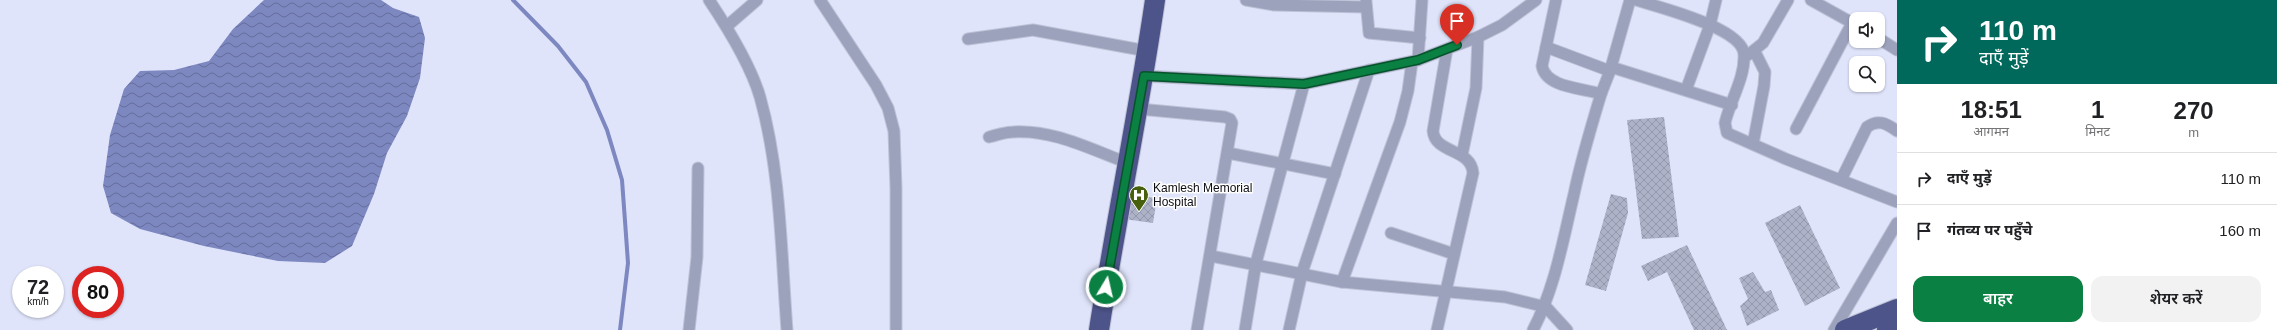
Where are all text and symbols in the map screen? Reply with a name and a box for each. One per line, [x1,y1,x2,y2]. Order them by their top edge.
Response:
pin [1440,4,1474,45]
icon: arrive [1446,10,1468,32]
map controls [1849,12,1885,92]
button: sound [1849,12,1885,48]
text: 110 m [1979,15,2057,46]
icon: right [1913,16,1965,68]
text: दाएँ मुड़ें [1979,48,2029,68]
button: search [1849,56,1885,92]
text: 18:51 [1960,96,2022,123]
text: 1 [2091,96,2104,123]
text: 270 [2174,97,2214,124]
text: आगमन [1973,124,2009,139]
text: मिनट [2085,124,2110,139]
text: m [2188,125,2199,140]
icon: right [1913,168,1935,190]
text: दाएँ मुड़ें [1947,169,1991,186]
text: 110 m [2220,170,2261,187]
place label: Kamlesh Memorial Hospital [1153,181,1252,209]
hospital icon: Kamlesh Memorial Hospital [1128,184,1150,212]
icon: arrive [1913,220,1935,242]
text: गंतव्य पर पहुँचे [1947,221,2032,238]
text: 160 m [2219,222,2261,239]
speed limit sign: 80 [72,266,124,318]
position arrow [1085,266,1127,308]
text: 72 [27,276,49,298]
button: बाहर [1913,276,2083,322]
button: शेयर करें [2091,276,2261,322]
text: km/h [27,296,49,307]

